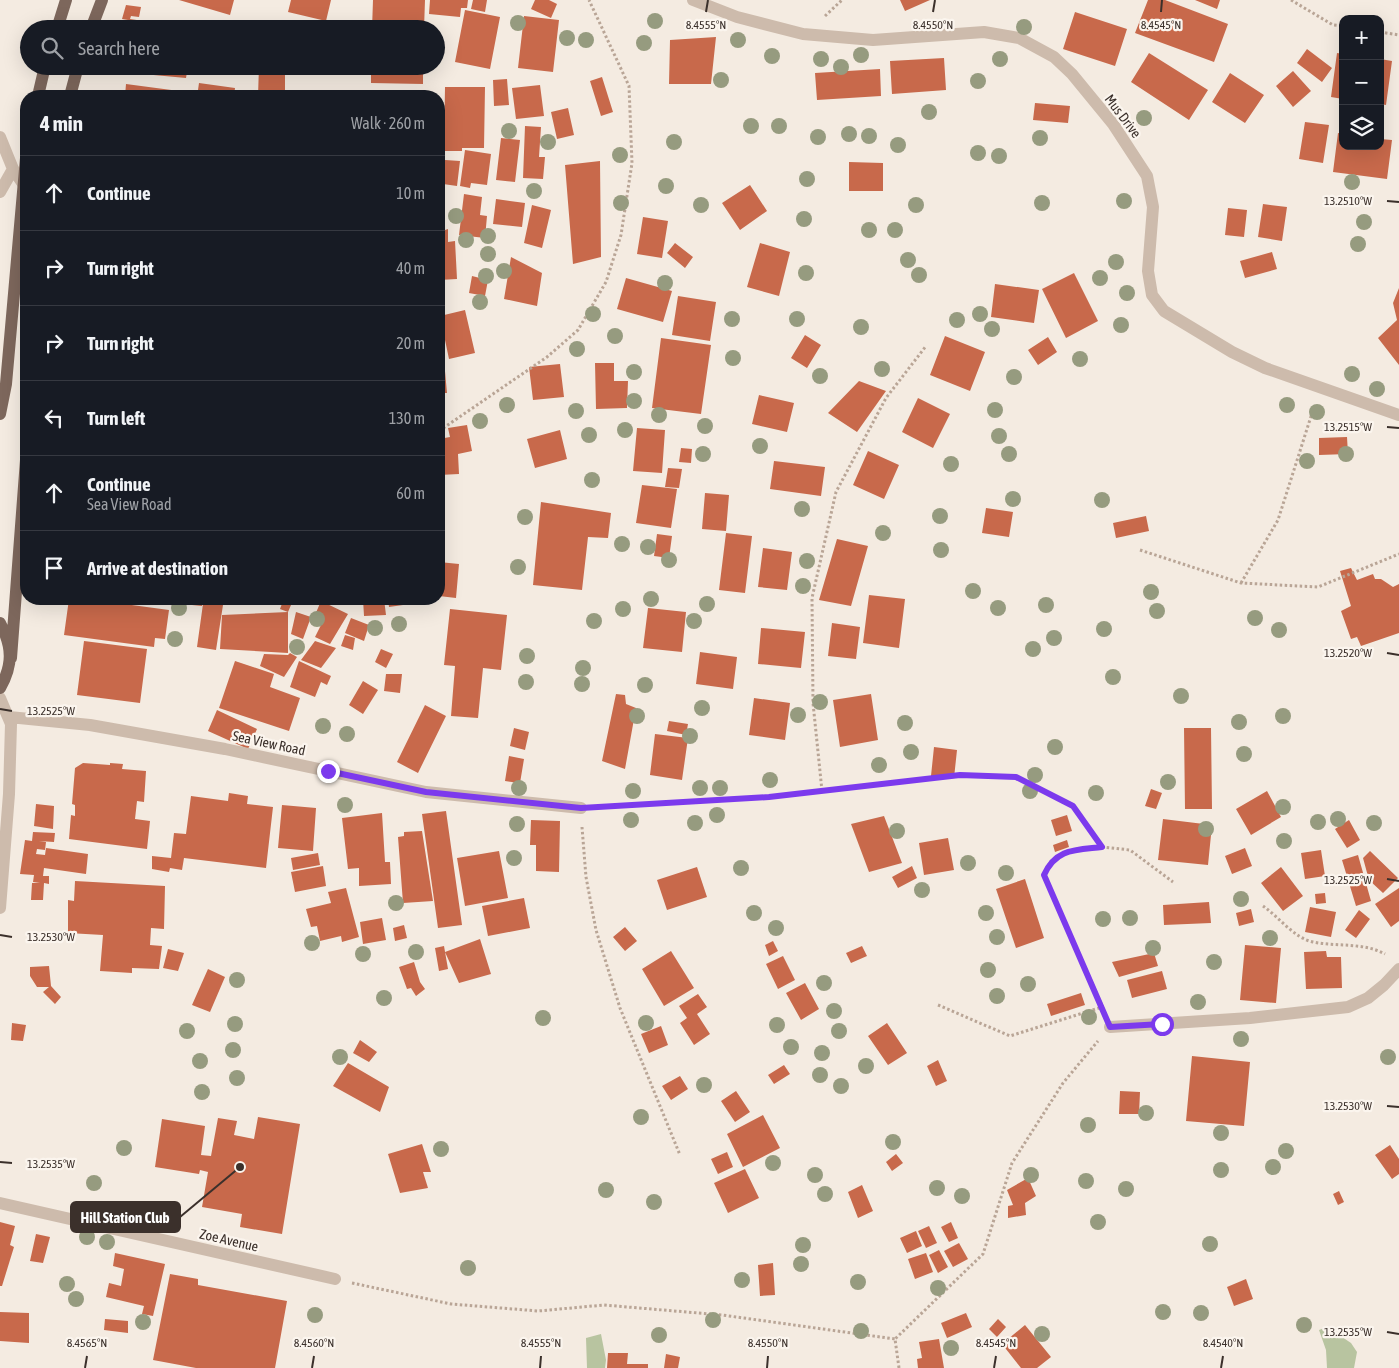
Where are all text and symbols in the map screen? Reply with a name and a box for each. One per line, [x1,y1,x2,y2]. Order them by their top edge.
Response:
map controls [1339,15,1384,150]
button: + [1339,15,1384,60]
text: 8.4555°N [686,18,726,32]
text: 8.4550°N [913,18,953,32]
text: 8.4545°N [1141,18,1181,32]
search box [20,20,445,75]
icon: search [38,34,66,62]
text: Search here [78,37,160,59]
button: − [1339,60,1384,105]
street label: Mus Drive [1102,91,1144,141]
button: layers [1339,105,1384,150]
text: 4 min [40,111,83,135]
text: Walk · 260 m [351,114,425,132]
icon: ahead [40,179,68,207]
text: Continue [87,182,151,204]
text: 10 m [396,184,425,202]
text: 13.2510°W [1324,194,1372,208]
icon: right [40,254,68,282]
text: Turn right [87,257,154,279]
text: 40 m [396,259,425,277]
icon: right [40,329,68,357]
text: Turn right [87,332,154,354]
text: 20 m [396,334,425,352]
icon: left [40,404,68,432]
text: Turn left [87,407,145,429]
text: 130 m [389,409,425,427]
text: 13.2515°W [1324,420,1372,434]
text: Continue [87,473,151,495]
icon: ahead [40,479,68,507]
text: 60 m [396,484,425,502]
text: Sea View Road [87,495,172,513]
icon: arrive [40,554,68,582]
text: Arrive at destination [87,557,228,579]
text: 13.2520°W [1324,646,1372,660]
text: 13.2525°W [27,704,75,718]
street label: Sea View Road [231,727,307,759]
route end [317,760,340,783]
text: 13.2525°W [1324,873,1372,887]
text: 13.2530°W [27,930,75,944]
route start [1151,1013,1174,1036]
text: 13.2530°W [1324,1099,1372,1113]
text: 13.2535°W [27,1157,75,1171]
callout: Hill Station Club [71,1202,180,1232]
text: Hill Station Club [81,1209,170,1226]
street label: Zoe Avenue [198,1225,260,1255]
text: 13.2535°W [1324,1325,1372,1339]
text: 8.4565°N [67,1336,107,1350]
text: 8.4560°N [294,1336,334,1350]
text: 8.4555°N [521,1336,561,1350]
text: 8.4550°N [748,1336,788,1350]
text: 8.4545°N [976,1336,1016,1350]
text: 8.4540°N [1203,1336,1243,1350]

